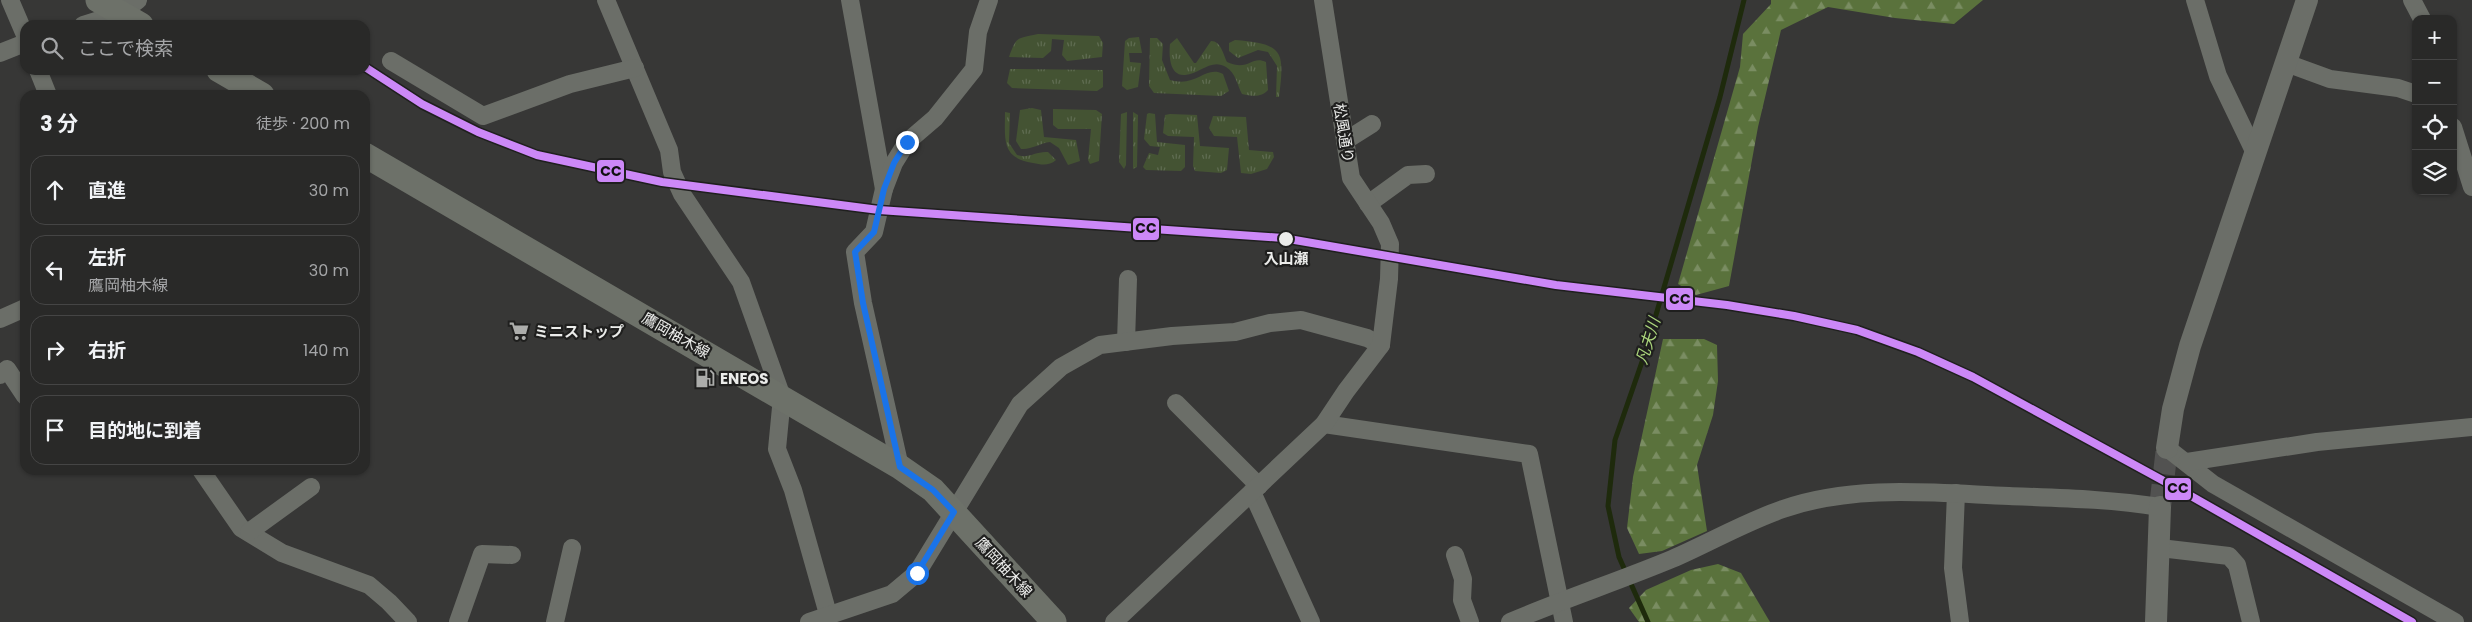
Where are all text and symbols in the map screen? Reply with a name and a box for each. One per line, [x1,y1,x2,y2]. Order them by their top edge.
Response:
map controls [2412,15,2457,195]
button: + [2412,15,2457,60]
search box [20,20,370,75]
icon: search [38,34,66,62]
text: ここで検索 [78,35,173,62]
button: − [2412,60,2457,105]
street label: 松風通り [1329,102,1359,164]
button: locate [2412,105,2457,150]
text: 3 分 [40,109,78,138]
text: 徒歩 · 200 m [256,112,350,135]
route end [896,131,919,154]
button: layers [2412,150,2457,195]
line badge: CC [596,159,625,183]
text: CC [600,161,622,181]
icon: ahead [41,176,69,204]
text: 直進 [88,177,126,204]
text: 30 m [309,179,349,202]
line badge: CC [1132,217,1160,241]
text: CC [1135,218,1157,238]
marker: 入山瀬 [1277,230,1295,248]
text: 左折 [88,244,126,271]
place label: 入山瀬 [1263,248,1309,269]
icon: left [41,256,69,284]
text: 30 m [309,259,349,282]
text: 鷹岡柚木線 [88,274,168,297]
line badge: CC [1665,287,1694,311]
text: CC [1669,289,1691,309]
street label: 鷹岡柚木線 [638,307,714,363]
water label: 凡夫川 [1630,313,1667,367]
supermarket icon: ミニストップ [508,320,530,342]
place label: ミニストップ [534,321,624,342]
icon: right [41,336,69,364]
text: 右折 [88,337,126,364]
text: 140 m [303,339,349,362]
fuel station icon: ENEOS [694,367,716,389]
place label: ENEOS [720,368,769,389]
icon: arrive [41,416,69,444]
text: 目的地に到着 [88,417,202,444]
line badge: CC [2164,477,2192,501]
text: CC [2167,478,2189,498]
street label: 鷹岡柚木線 [971,532,1037,602]
route start [906,562,929,585]

